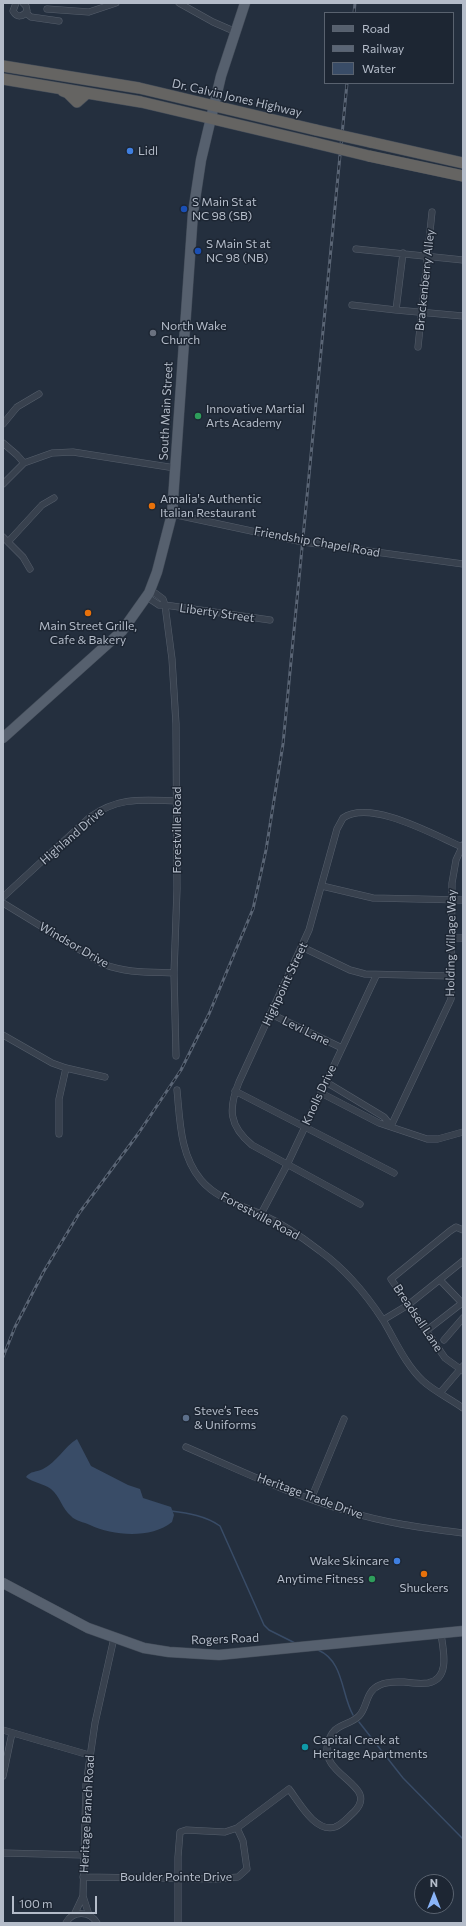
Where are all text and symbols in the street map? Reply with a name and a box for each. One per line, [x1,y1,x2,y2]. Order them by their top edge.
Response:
legend [324,12,454,84]
text: Road [362,21,390,35]
text: Railway [362,41,404,55]
text: Water [362,61,396,75]
street label: Dr. Calvin Jones Highway [171,76,303,120]
place label: Lidl [138,144,158,158]
marker: Lidl [125,146,135,156]
place label: S Main St at NC 98 (SB) [192,195,257,223]
marker: S Main St at NC 98 (SB) [179,204,189,214]
street label: Brackenberry Alley [412,228,438,332]
place label: S Main St at NC 98 (NB) [206,237,271,265]
marker: S Main St at NC 98 (NB) [193,246,203,256]
place label: North Wake Church [161,319,227,347]
marker: North Wake Church [148,328,158,338]
street label: South Main Street [156,361,176,461]
place label: Innovative Martial Arts Academy [206,402,305,430]
marker: Innovative Martial Arts Academy [193,411,203,421]
place label: Amalia's Authentic Italian Restaurant [160,492,261,520]
marker: Amalia's Authentic Italian Restaurant [147,501,157,511]
street label: Friendship Chapel Road [253,524,381,560]
street label: Liberty Street [179,601,255,625]
marker: Main Street Grille, Cafe & Bakery [83,608,93,618]
place label: Main Street Grille, Cafe & Bakery [39,619,137,647]
street label: Forestville Road [170,786,184,874]
street label: Highland Drive [37,804,107,868]
street label: Holding Village Way [443,889,459,997]
street label: Windsor Drive [37,919,111,971]
street label: Highpoint Street [259,940,311,1028]
street label: Levi Lane [280,1013,332,1049]
street label: Knolls Drive [299,1063,339,1127]
street label: Forestville Road [218,1189,302,1243]
street label: Breadsell Lane [390,1281,446,1355]
place label: Steve’s Tees & Uniforms [194,1404,259,1432]
marker: Steve’s Tees & Uniforms [181,1413,191,1423]
street label: Heritage Trade Drive [255,1470,365,1522]
place label: Wake Skincare [310,1554,389,1568]
marker: Wake Skincare [392,1556,402,1566]
marker: Shuckers [419,1569,429,1579]
place label: Anytime Fitness [277,1572,364,1586]
marker: Anytime Fitness [367,1574,377,1584]
place label: Shuckers [399,1581,449,1595]
street label: Rogers Road [191,1631,259,1647]
place label: Capital Creek at Heritage Apartments [313,1733,428,1761]
marker: Capital Creek at Heritage Apartments [300,1742,310,1752]
street label: Heritage Branch Road [77,1755,97,1873]
street label: Boulder Pointe Drive [120,1870,232,1884]
north arrow [414,1874,454,1914]
text: N [430,1876,438,1889]
scale bar [14,1888,99,1914]
text: 100 m [19,1896,53,1910]

